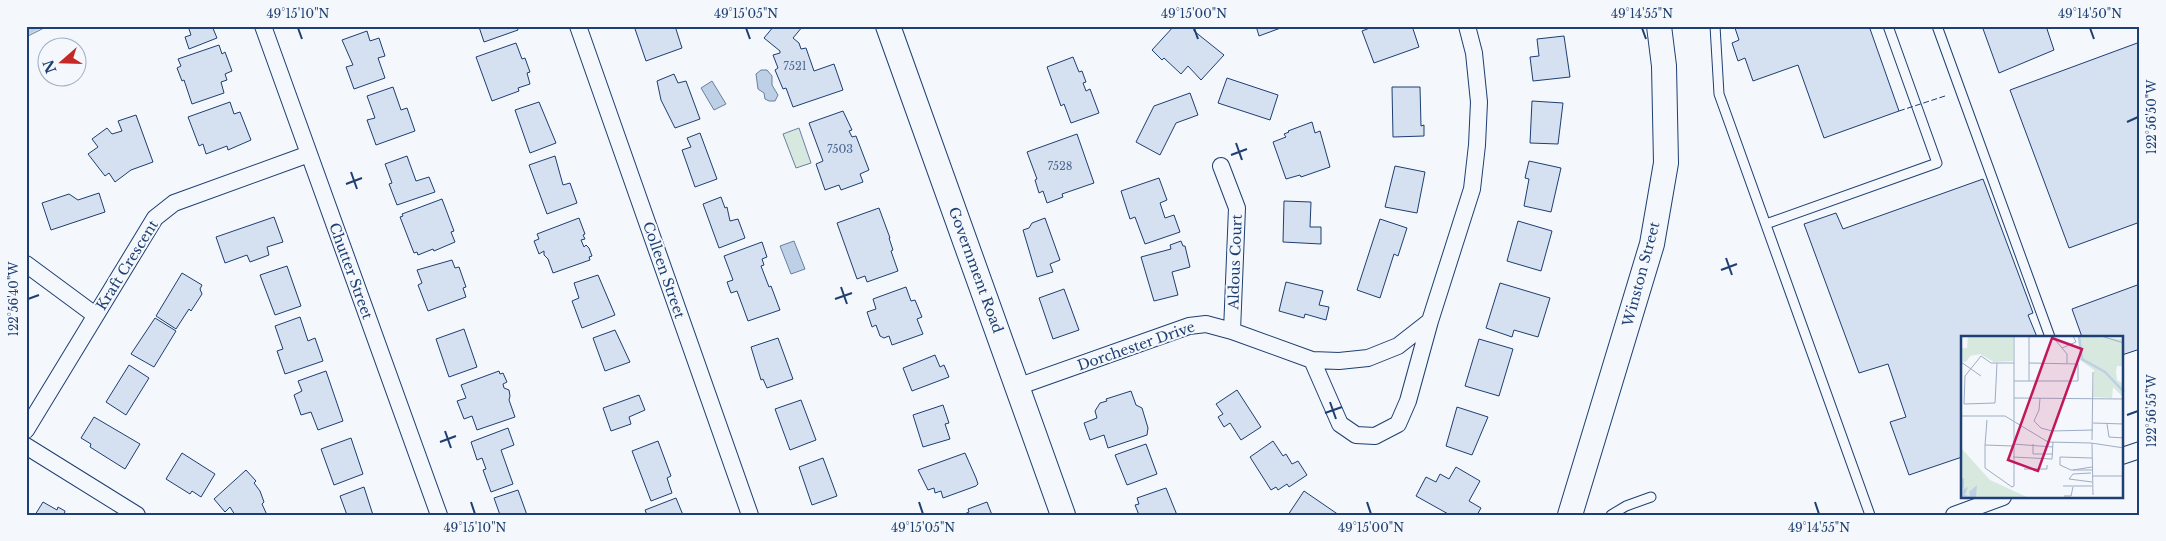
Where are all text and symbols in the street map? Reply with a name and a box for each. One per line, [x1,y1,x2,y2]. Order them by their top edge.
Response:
text: 49°15'10"N [267,6,330,21]
text: 49°15'05"N [714,6,778,21]
text: 49°15'00"N [1161,6,1227,21]
text: 49°14'55"N [1611,6,1673,21]
text: 49°14'50"N [2058,6,2122,21]
north arrow [38,38,88,88]
text: N [39,57,60,76]
house number: 7521 [783,59,807,73]
text: 122°56'50"W [2144,79,2159,154]
house number: 7503 [827,142,853,156]
house number: 7528 [1047,159,1073,173]
street label: Government Road [945,204,1007,336]
street label: Aldous Court [1224,213,1246,311]
street label: Kraft Crescent [92,216,162,313]
street label: Colleen Street [639,219,689,321]
street label: Winston Street [1618,219,1664,329]
street label: Chutter Street [325,220,377,322]
text: 122°56'40"W [6,261,21,336]
street label: Dorchester Drive [1075,317,1197,375]
inset map [1961,336,2124,498]
text: 122°56'55"W [2144,374,2159,448]
text: 49°15'10"N [444,520,507,535]
text: 49°15'05"N [891,520,955,535]
text: 49°15'00"N [1338,520,1404,535]
text: 49°14'55"N [1788,520,1850,535]

